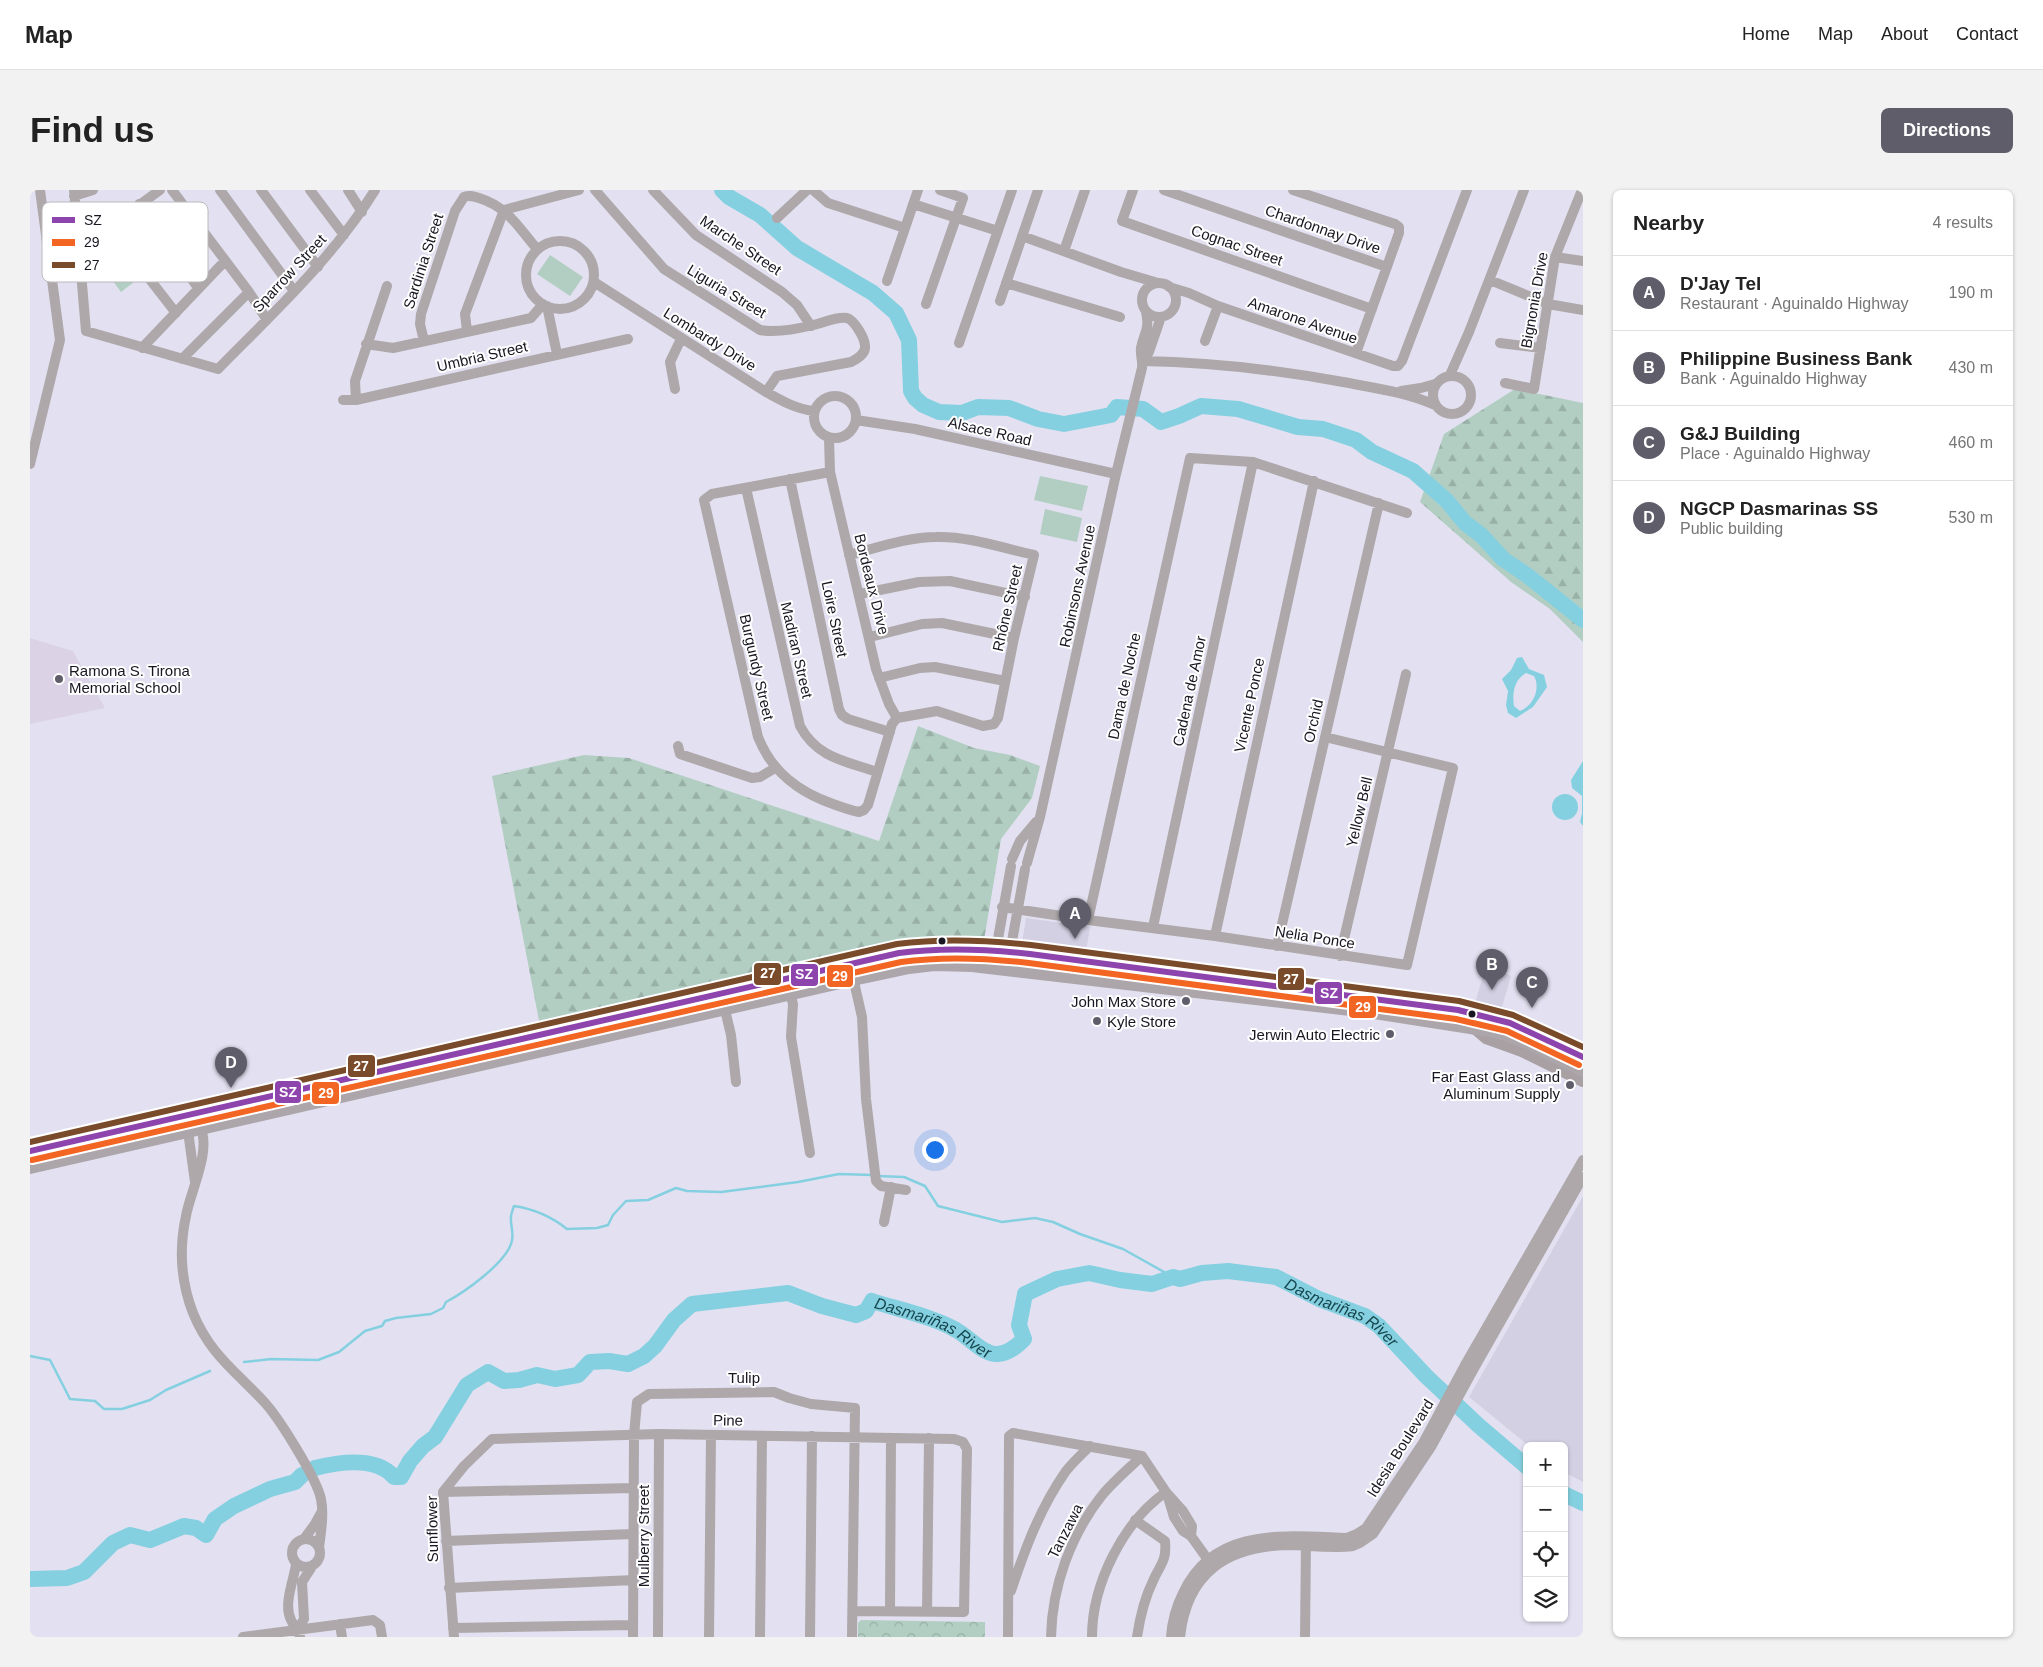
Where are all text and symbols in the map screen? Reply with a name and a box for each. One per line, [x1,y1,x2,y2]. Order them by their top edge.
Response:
text: Map [25,21,73,48]
text: Home [1742,24,1790,44]
text: Map [1818,24,1853,44]
text: About [1881,24,1928,44]
text: Contact [1956,24,2018,44]
button: Directions [1881,108,2013,153]
text: Find us [30,110,154,149]
street label: Chardonnay Drive [1263,201,1383,257]
legend [42,202,208,282]
street label: Sardinia Street [400,210,447,311]
text: Nearby [1633,211,1704,234]
text: SZ [84,212,102,228]
street label: Marche Street [697,212,785,279]
text: 4 results [1933,214,1993,231]
street label: Cognac Street [1189,221,1286,269]
street label: Sparrow Street [249,230,330,315]
text: 29 [84,234,100,250]
street label: Bignonia Drive [1517,250,1551,350]
text: 27 [84,257,100,273]
street label: Liguria Street [684,261,770,322]
text: D'Jay Tel [1680,273,1761,294]
text: A [1643,284,1655,301]
text: 190 m [1949,284,1993,301]
street label: Amarone Avenue [1246,293,1360,347]
text: Restaurant · Aguinaldo Highway [1680,295,1909,312]
street label: Lombardy Drive [661,304,759,374]
street label: Umbria Street [435,337,530,375]
text: Philippine Business Bank [1680,348,1912,369]
text: B [1643,359,1655,376]
text: 430 m [1949,359,1993,376]
text: Bank · Aguinaldo Highway [1680,370,1867,387]
street label: Alsace Road [947,413,1033,449]
text: G&J Building [1680,423,1800,444]
text: C [1643,434,1655,451]
text: 460 m [1949,434,1993,451]
text: Place · Aguinaldo Highway [1680,445,1870,462]
text: NGCP Dasmarinas SS [1680,498,1878,519]
text: D [1643,509,1655,526]
text: 530 m [1949,509,1993,526]
text: Public building [1680,520,1783,537]
street label: Robinsons Avenue [1056,523,1098,649]
street label: Bordeaux Drive [851,532,893,636]
street label: Rhône Street [989,562,1025,653]
street label: Loire Street [819,579,852,660]
street label: Madiran Street [778,600,817,701]
street label: Burgundy Street [737,612,778,723]
street label: Dama de Noche [1104,631,1144,741]
street label: Cadena de Amor [1169,634,1209,748]
street label: Vicente Ponce [1231,656,1267,754]
place label: Ramona S. Tirona Memorial School [69,662,191,696]
marker: Ramona S. Tirona Memorial School [53,673,65,685]
street label: Orchid [1300,698,1326,744]
street label: Yellow Bell [1343,775,1375,849]
pin: A [1059,898,1091,939]
street label: Nelia Ponce [1274,922,1356,952]
unlabelled marker [937,936,947,946]
pin: B [1476,949,1508,990]
line badge: 27 [753,962,782,986]
line badge: SZ [790,963,819,987]
line badge: 29 [826,964,854,988]
text: 27 [760,965,776,981]
text: SZ [795,966,813,982]
line badge: 27 [1277,967,1305,991]
pin: C [1516,967,1548,1008]
text: 29 [832,968,848,984]
text: 27 [1283,971,1299,987]
line badge: SZ [1314,981,1343,1005]
text: SZ [1320,985,1338,1001]
place label: John Max Store [1071,993,1176,1010]
marker: John Max Store [1180,995,1192,1007]
line badge: 29 [1348,995,1377,1019]
text: 29 [1355,999,1371,1015]
unlabelled marker [1467,1009,1477,1019]
place label: Kyle Store [1107,1013,1176,1030]
marker: Kyle Store [1091,1015,1103,1027]
place label: Jerwin Auto Electric [1249,1026,1380,1043]
marker: Jerwin Auto Electric [1384,1028,1396,1040]
pin: D [215,1047,247,1088]
line badge: 27 [347,1054,376,1078]
text: 27 [353,1058,369,1074]
place label: Far East Glass and Aluminum Supply [1432,1068,1561,1102]
marker: Far East Glass and Aluminum Supply [1564,1079,1576,1091]
line badge: SZ [274,1080,302,1104]
line badge: 29 [311,1081,340,1105]
text: SZ [279,1084,297,1100]
text: 29 [318,1085,334,1101]
your location [922,1137,948,1163]
water label: Dasmariñas River [1282,1275,1402,1350]
water label: Dasmariñas River [873,1294,994,1361]
street label: Tulip [728,1369,760,1386]
street label: Idesia Boulevard [1363,1396,1437,1500]
street label: Pine [713,1411,743,1429]
map controls [1523,1442,1568,1622]
button: + [1523,1442,1568,1487]
street label: Mulberry Street [635,1484,652,1587]
button: − [1523,1487,1568,1532]
street label: Sunflower [423,1496,441,1562]
street label: Tanzawa [1044,1500,1086,1561]
button: locate [1523,1532,1568,1577]
button: layers [1523,1577,1568,1622]

